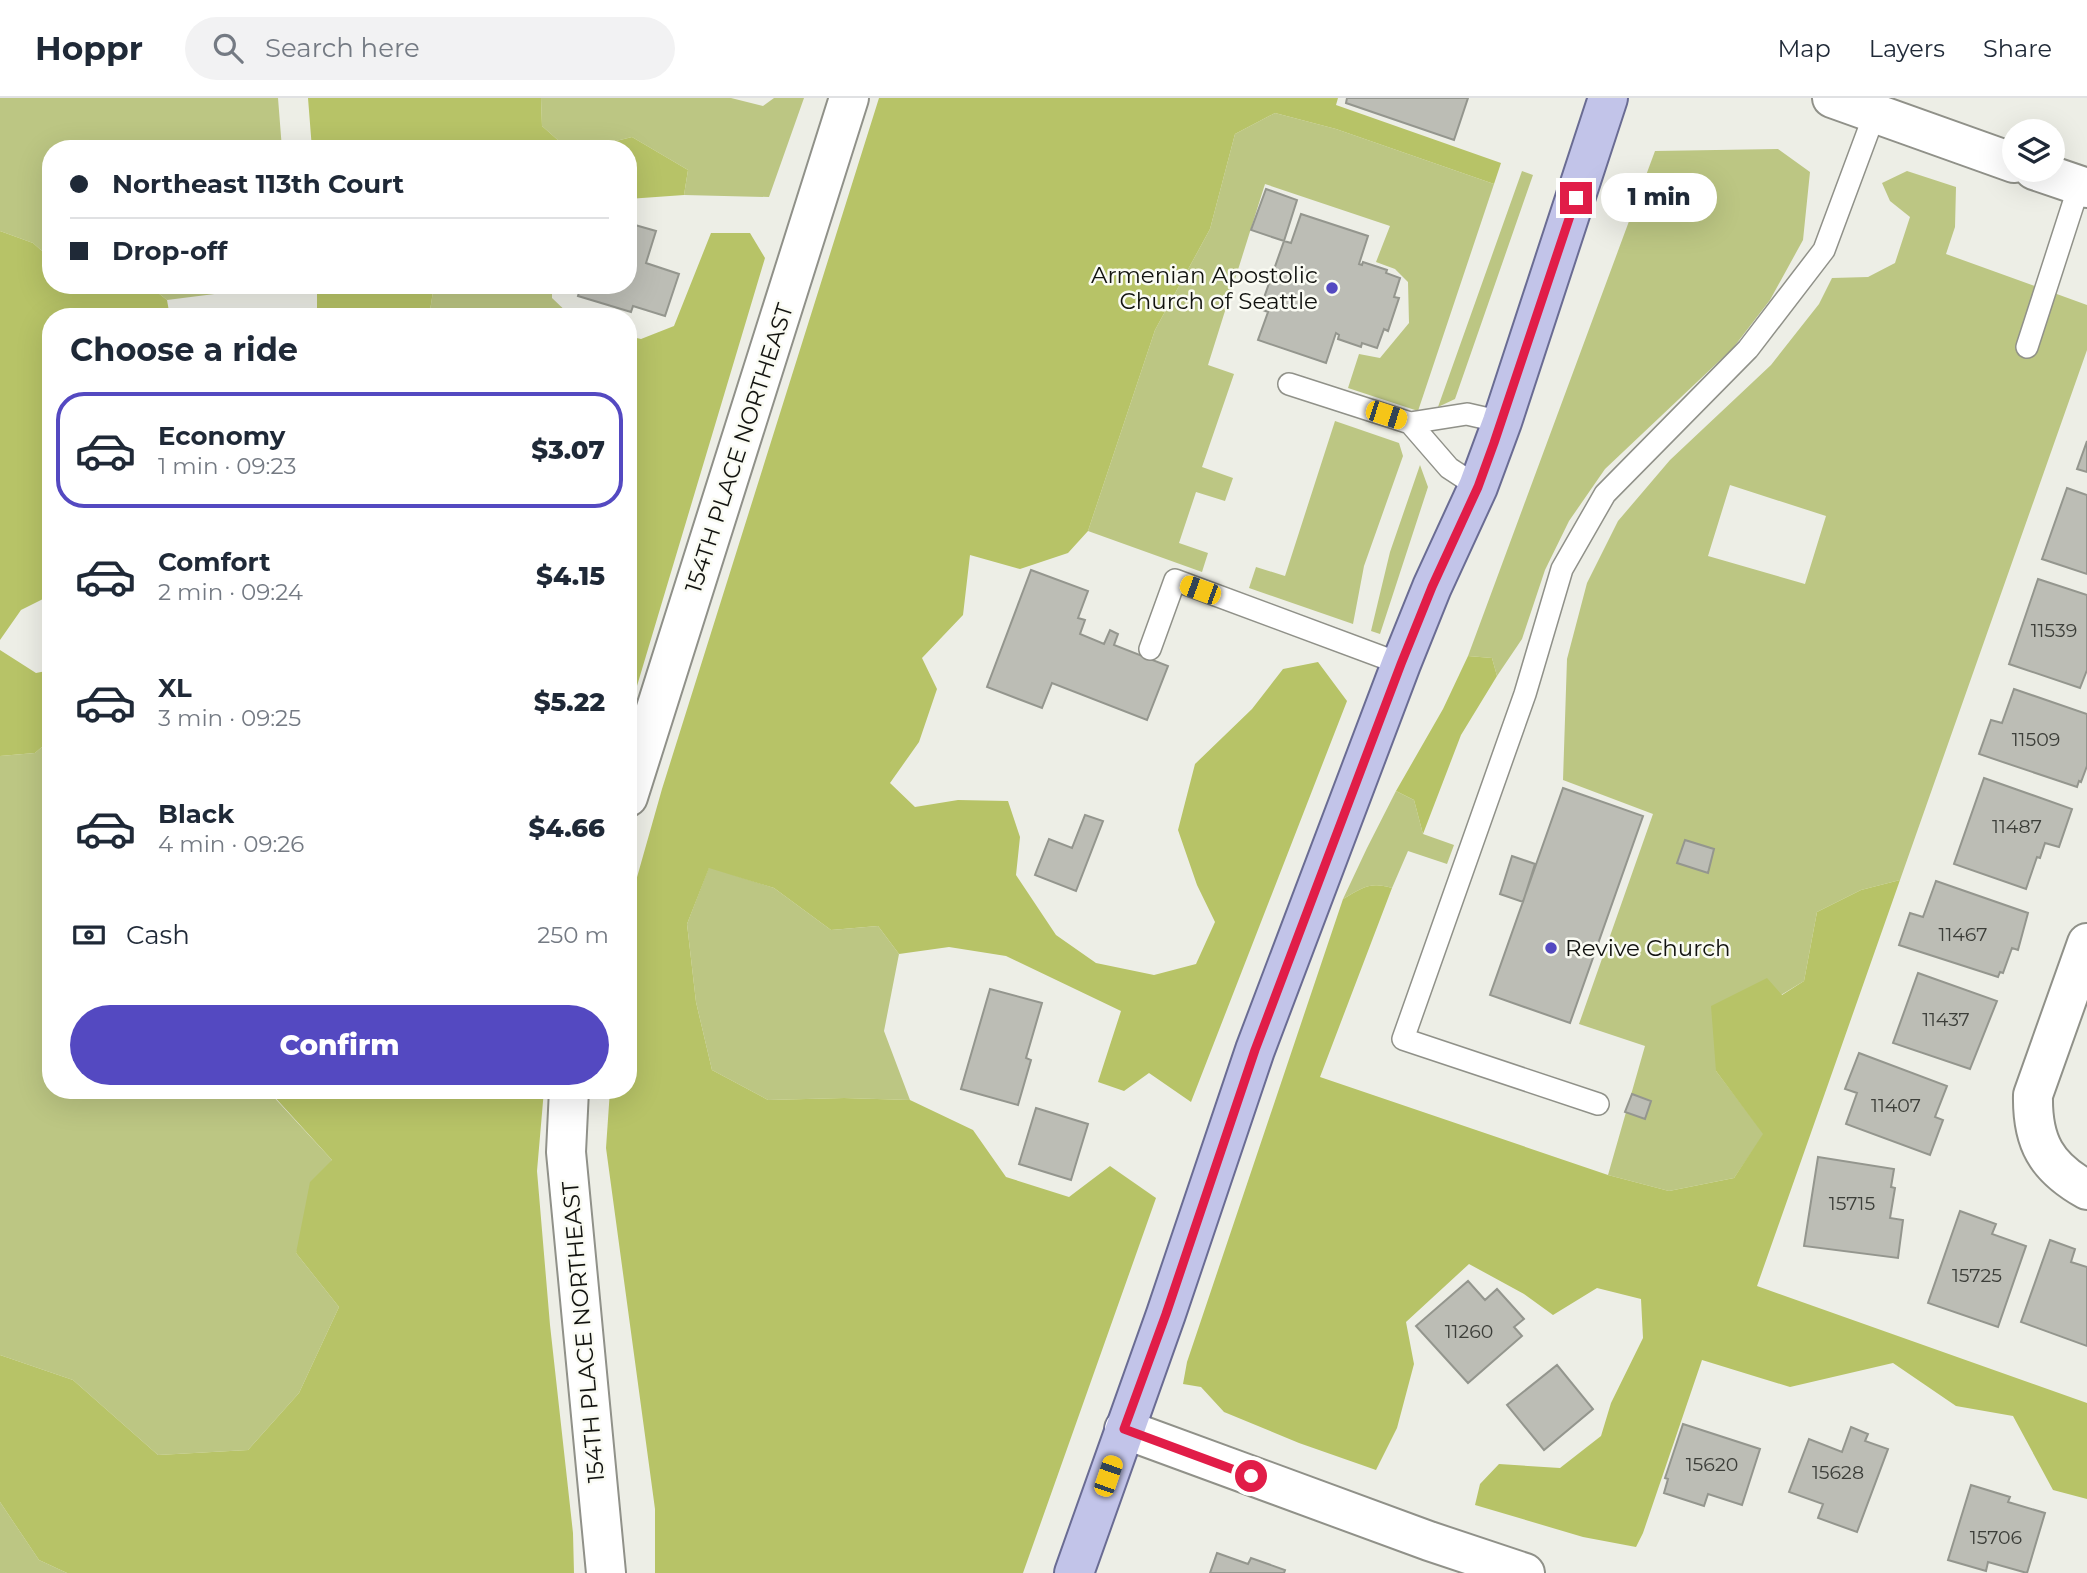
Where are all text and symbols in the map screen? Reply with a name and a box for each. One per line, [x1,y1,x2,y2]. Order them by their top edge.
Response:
search box [185,17,675,80]
text: Hoppr [35,28,143,68]
icon: search [209,29,247,67]
text: Search here [265,32,420,64]
text: Map [1777,34,1831,63]
text: Layers [1869,34,1945,63]
text: Share [1983,34,2052,63]
map controls [2002,119,2065,182]
button: layers [2002,119,2065,182]
text: Northeast 113th Court [112,168,404,200]
callout: 1 min [1600,174,1716,222]
route end [1560,182,1592,214]
text: 1 min [1627,183,1691,211]
text: Drop-off [112,235,227,267]
place label: Armenian Apostolic Church of Seattle [1091,261,1318,315]
marker: Armenian Apostolic Church of Seattle [1324,280,1340,296]
street label: 154TH PLACE NORTHEAST [679,299,799,596]
text: Choose a ride [70,330,298,369]
car [1363,399,1410,431]
icon: car [74,419,137,482]
text: Economy [158,420,285,452]
text: $3.07 [531,434,605,466]
text: 1 min · 09:23 [158,452,296,480]
icon: car [74,545,137,608]
text: Comfort [158,546,270,578]
text: $4.15 [536,560,605,592]
car [1177,573,1224,607]
text: 2 min · 09:24 [158,578,303,606]
house number: 11539 [2031,619,2077,642]
icon: car [74,671,137,734]
text: XL [158,672,192,704]
text: $5.22 [534,686,605,718]
text: 3 min · 09:25 [158,704,301,732]
house number: 11509 [2012,728,2060,751]
icon: car [74,797,137,860]
text: Black [158,798,234,830]
text: $4.66 [528,812,605,844]
house number: 11487 [1992,815,2042,838]
text: 4 min · 09:26 [158,830,304,858]
icon: cash [70,916,108,954]
text: Cash [126,919,190,951]
text: 250 m [537,921,609,949]
house number: 11467 [1939,923,1987,946]
place label: Revive Church [1565,934,1731,962]
marker: Revive Church [1543,940,1559,956]
button: Confirm [70,1005,609,1085]
house number: 11437 [1922,1008,1970,1031]
house number: 11407 [1871,1094,1921,1117]
street label: 154TH PLACE NORTHEAST [556,1179,610,1484]
house number: 15715 [1829,1192,1875,1215]
house number: 15725 [1952,1264,2002,1287]
house number: 11260 [1445,1320,1493,1343]
car [1092,1453,1125,1499]
house number: 15620 [1686,1453,1738,1476]
route start [1235,1460,1267,1492]
house number: 15628 [1812,1461,1864,1484]
house number: 15706 [1970,1526,2022,1549]

